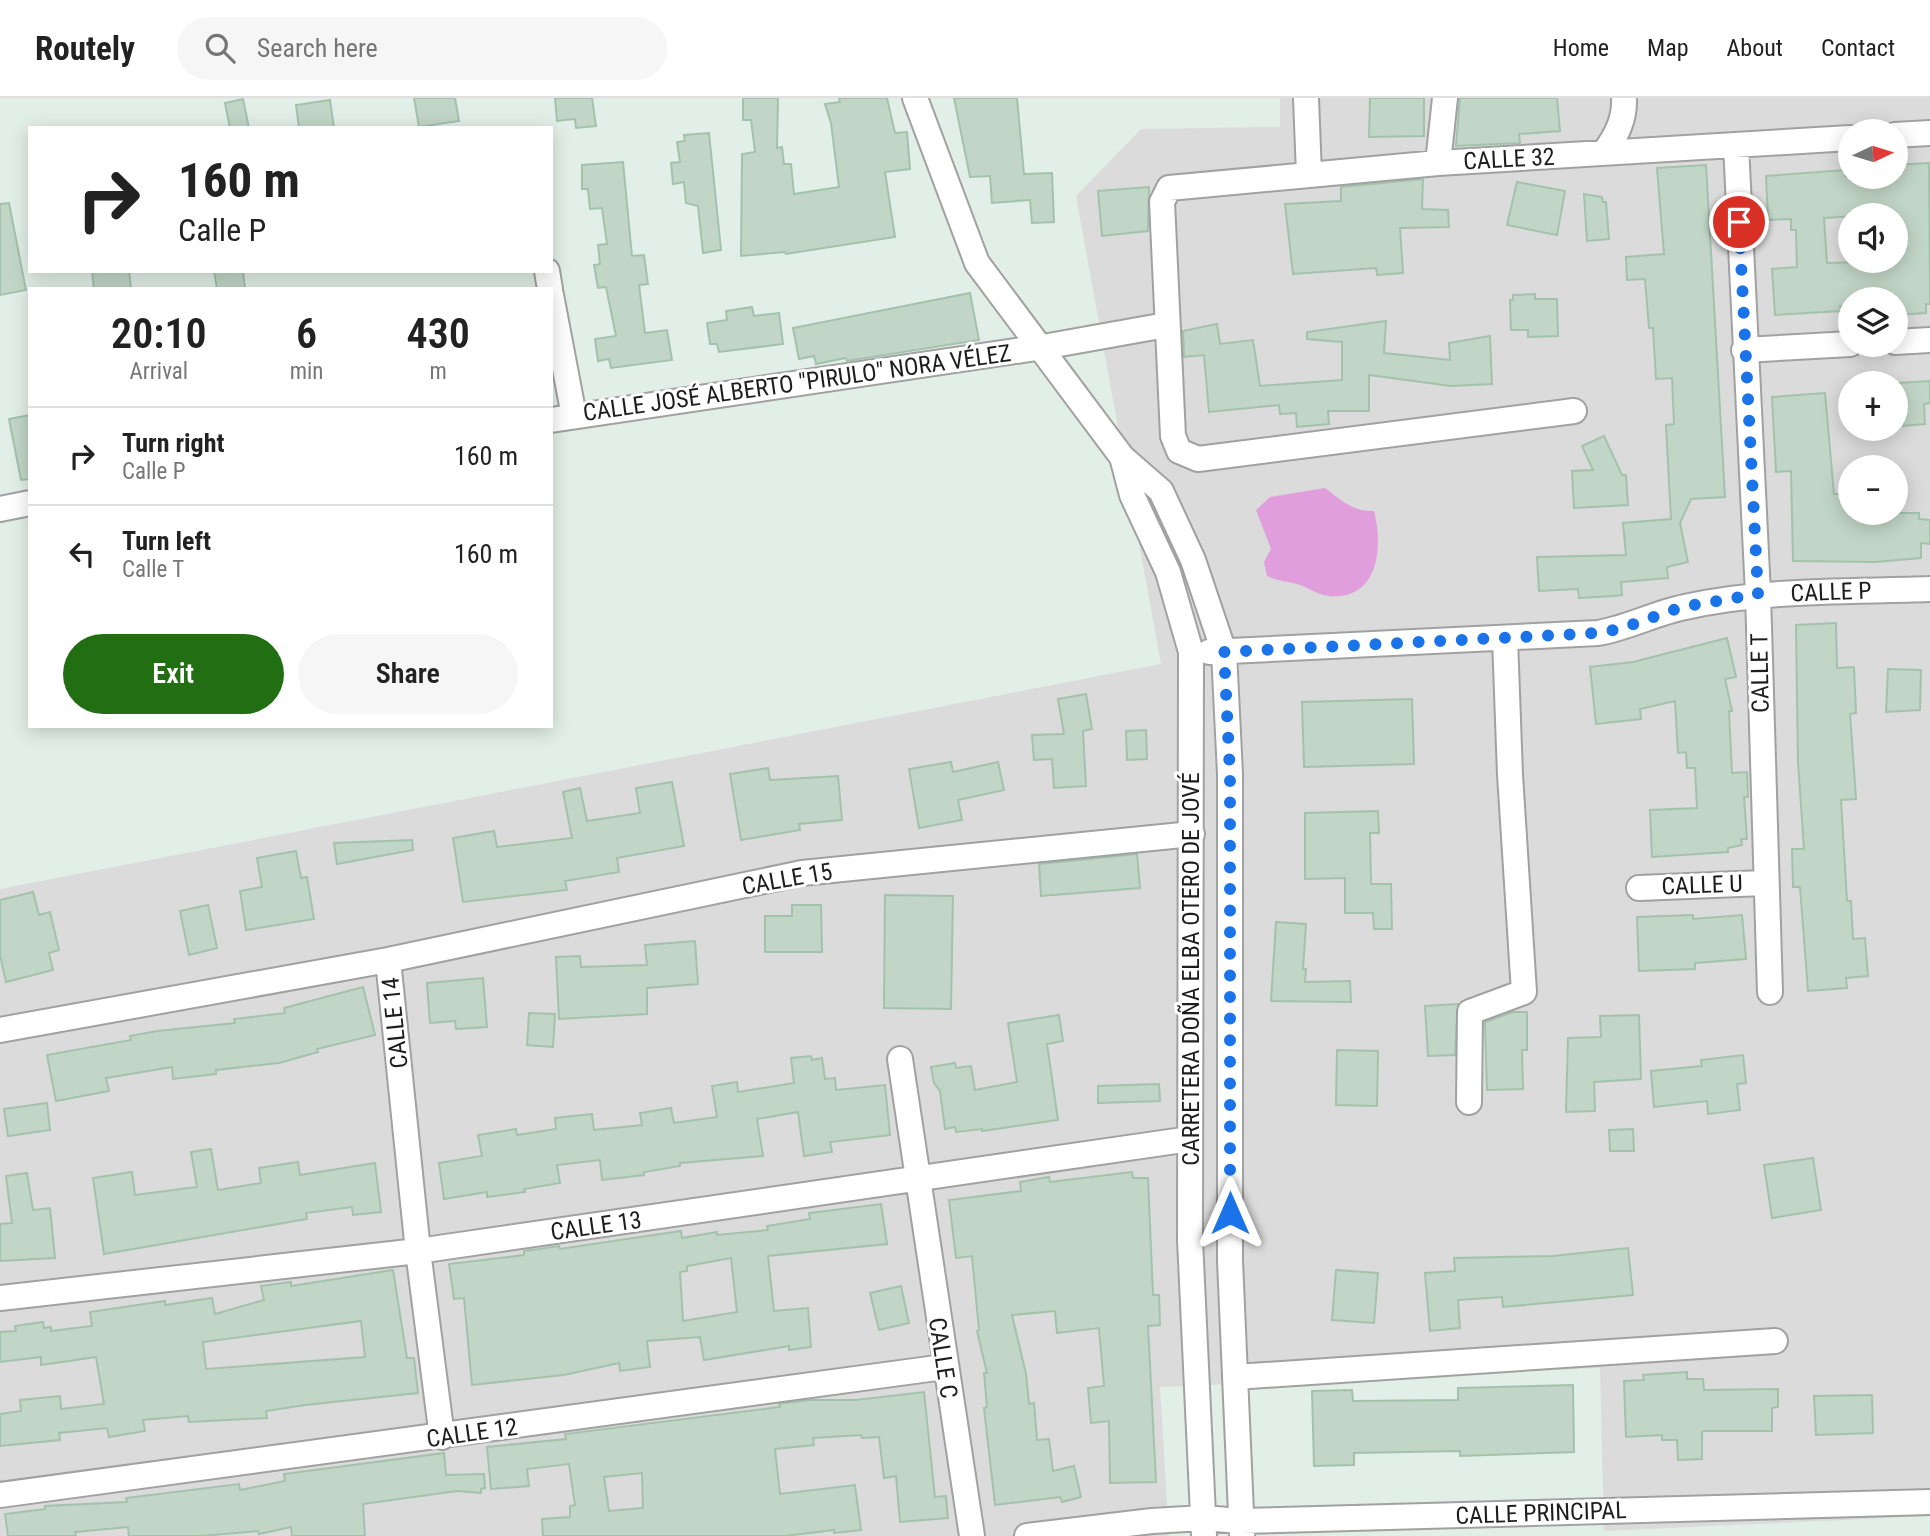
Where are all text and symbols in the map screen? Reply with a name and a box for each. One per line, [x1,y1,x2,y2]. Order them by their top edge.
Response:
search box [177,17,667,80]
text: Routely [35,29,135,68]
icon: search [201,29,239,67]
text: Search here [257,33,378,63]
text: Home [1553,34,1609,62]
text: Map [1647,34,1689,62]
text: About [1727,34,1783,62]
text: Contact [1821,34,1895,62]
north arrow [1838,119,1908,189]
map controls [1838,119,1908,525]
street label: CALLE 32 [1463,143,1555,175]
text: 160 m [178,152,300,209]
icon: right [63,154,154,245]
pin [1709,192,1769,252]
icon: arrive [1720,203,1758,241]
button: sound [1838,203,1908,273]
text: Calle P [178,211,266,249]
button: layers [1838,287,1908,357]
text: 20:10 [111,309,207,358]
text: 6 [296,309,317,358]
text: 430 [407,309,470,358]
street label: CALLE JOSÉ ALBERTO "PIRULO" NORA VÉLEZ [581,339,1013,427]
text: Arrival [130,358,188,385]
text: min [290,358,323,385]
text: m [430,358,447,385]
button: + [1838,371,1908,441]
text: Turn right [122,428,224,458]
icon: right [63,437,101,475]
text: 160 m [454,441,518,471]
button: − [1838,455,1908,525]
text: Calle P [122,458,185,485]
text: Turn left [122,526,211,556]
icon: left [63,535,101,573]
text: 160 m [454,539,518,569]
text: Calle T [122,556,184,583]
street label: CALLE P [1790,577,1872,607]
street label: CALLE T [1745,633,1775,713]
button: Exit [63,634,284,714]
button: Share [298,634,518,714]
street label: CARRETERA DOÑA ELBA OTERO DE JOVÉ [1177,772,1205,1166]
street label: CALLE 15 [740,857,834,901]
street label: CALLE U [1661,870,1743,900]
street label: CALLE 14 [376,976,414,1070]
position arrow [1193,1176,1267,1250]
street label: CALLE 13 [549,1206,643,1246]
street label: CALLE C [923,1316,963,1400]
street label: CALLE 12 [425,1413,519,1453]
street label: CALLE PRINCIPAL [1455,1496,1627,1530]

